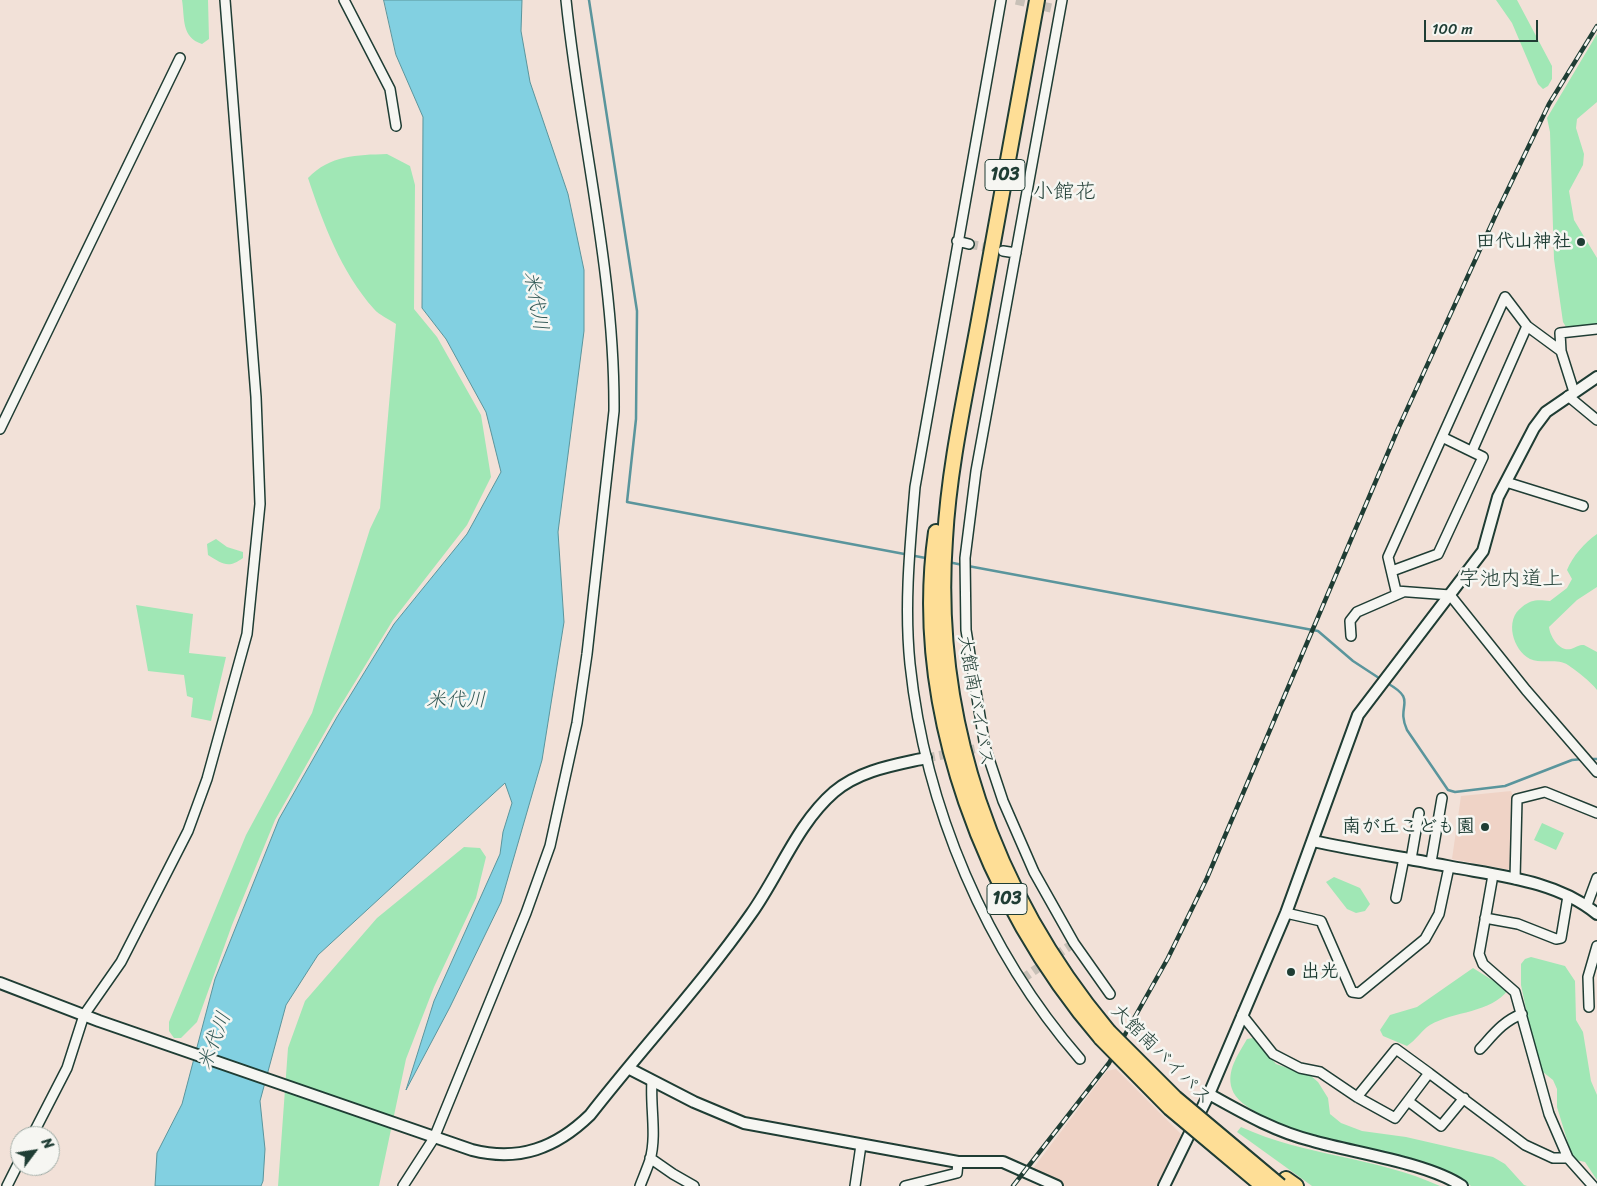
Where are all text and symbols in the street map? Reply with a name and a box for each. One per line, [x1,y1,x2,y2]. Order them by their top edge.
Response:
scale bar [1427,10,1541,42]
text: 100 m [1432,16,1473,42]
road number: 103 [985,160,1025,190]
district label: 小館花 [1033,180,1095,206]
place label: 田代山神社 [1476,231,1571,253]
marker: 田代山神社 [1575,236,1587,248]
water label: 米代川 [518,269,552,333]
district label: 字池内道上 [1459,567,1563,593]
street label: 大館南バイパス [952,634,998,768]
water label: 米代川 [426,689,486,713]
place label: 南が丘こども園 [1342,816,1475,838]
marker: 南が丘こども園 [1479,821,1491,833]
road number: 103 [987,884,1027,914]
place label: 出光 [1301,961,1339,983]
marker: 出光 [1285,966,1297,978]
street label: 大館南バイパス [1106,1000,1216,1110]
water label: 米代川 [193,1009,237,1073]
north arrow [10,1126,60,1176]
text: N [34,1133,61,1154]

